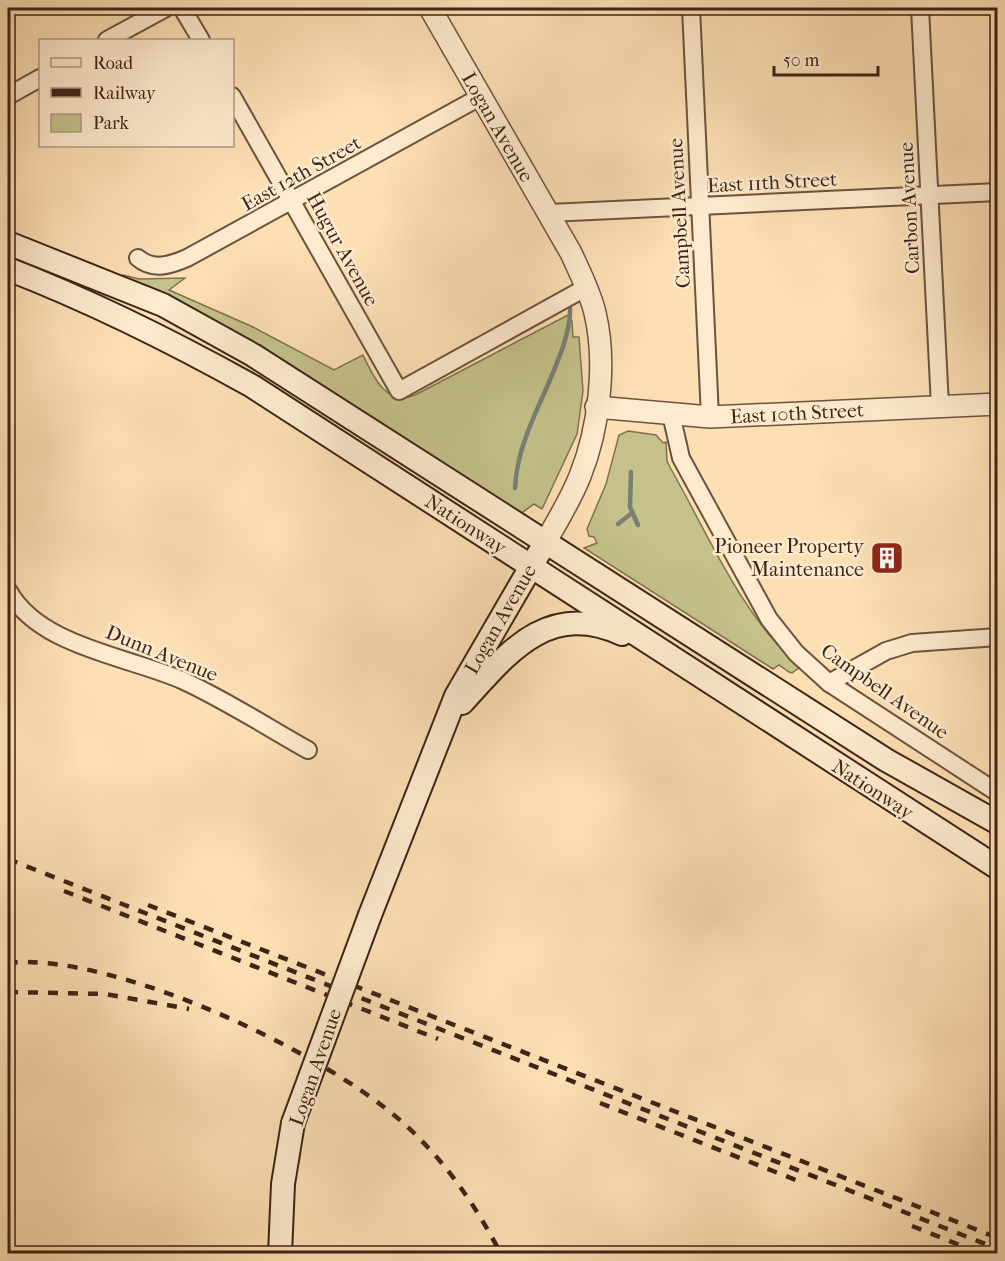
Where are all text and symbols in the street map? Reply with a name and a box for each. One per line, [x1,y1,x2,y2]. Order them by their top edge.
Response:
legend [39,39,234,147]
scale bar [774,39,878,77]
text: 50 m [783,50,820,71]
text: Road [93,53,133,74]
street label: Logan Avenue [457,68,538,186]
text: Railway [93,83,157,104]
text: Park [93,113,130,134]
street label: East 12th Street [237,131,365,216]
street label: Campbell Avenue [664,137,695,289]
street label: Carbon Avenue [895,141,924,275]
street label: East 11th Street [707,168,838,197]
street label: Hugur Avenue [302,188,383,310]
street label: East 10th Street [730,399,864,428]
street label: Nationway [421,490,512,560]
place label: Pioneer Property Maintenance [714,535,865,581]
building icon: Pioneer Property Maintenance [869,540,905,576]
street label: Logan Avenue [460,560,541,678]
street label: Dunn Avenue [102,621,221,686]
street label: Campbell Avenue [817,639,953,744]
street label: Nationway [828,755,919,825]
street label: Logan Avenue [285,1005,346,1129]

